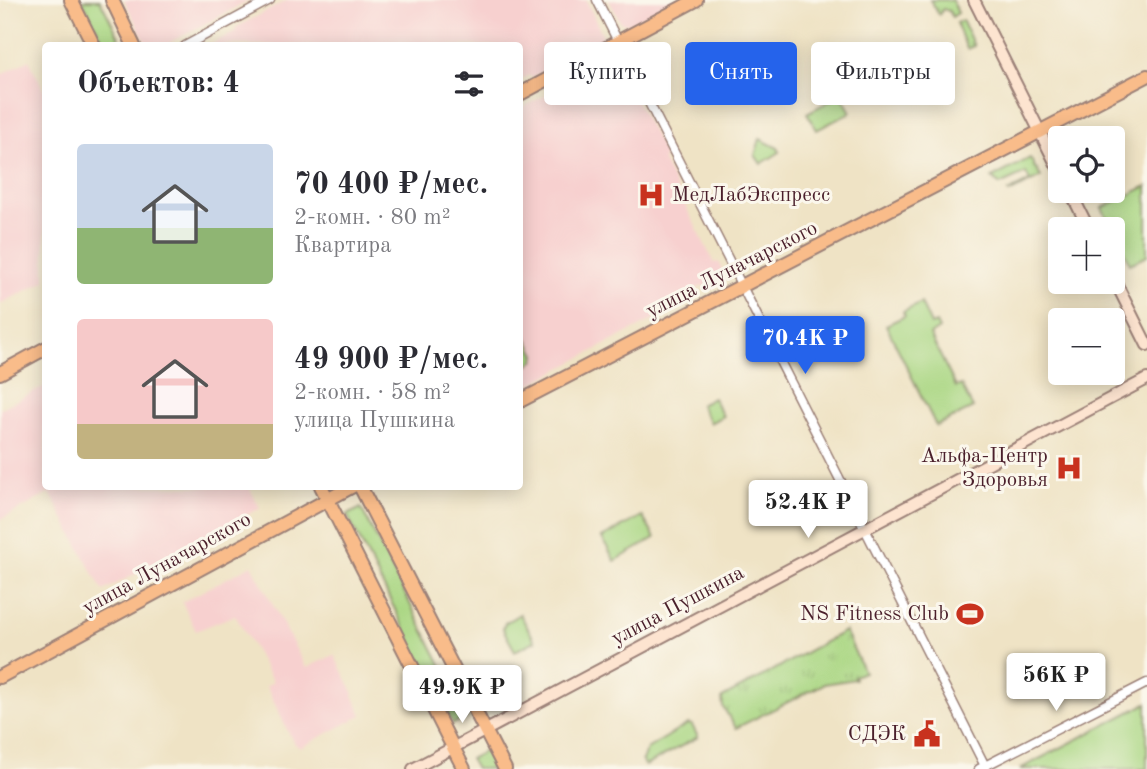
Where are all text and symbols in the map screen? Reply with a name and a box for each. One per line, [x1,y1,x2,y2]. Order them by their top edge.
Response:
chip: Купить [544,42,671,105]
chip: Снять [685,42,797,105]
chip: Фильтры [811,42,955,105]
icon: filters [450,65,488,103]
text: Объектов: 4 [77,69,240,99]
map controls [1048,126,1125,385]
button: locate [1048,126,1125,203]
text: 70 400 ₽/мес. [294,170,488,200]
icon: home [133,172,217,256]
hospital icon: МедЛабЭкспресс [636,180,666,210]
place label: МедЛабЭкспресс [672,185,830,206]
text: 2-комн. · 80 m² [294,206,451,229]
button: + [1048,217,1125,294]
street label: улица Луначарского [643,218,821,322]
text: Квартира [294,234,392,257]
button: − [1048,308,1125,385]
pin: 70.4K ₽ [740,316,870,376]
text: 70.4K ₽ [762,327,848,350]
text: 49 900 ₽/мес. [294,345,488,375]
icon: home [133,347,217,431]
text: 2-комн. · 58 m² [294,381,451,404]
text: улица Пушкина [294,409,455,432]
place label: Альфа-Центр Здоровья [921,446,1048,491]
hospital icon: Альфа-Центр Здоровья [1054,453,1084,483]
pin: 52.4K ₽ [743,480,873,540]
text: 52.4K ₽ [765,491,851,514]
street label: улица Луначарского [79,509,255,619]
street label: улица Пушкина [608,562,748,650]
sports icon: NS Fitness Club [955,599,985,629]
place label: NS Fitness Club [800,604,949,625]
pin: 56K ₽ [1007,654,1105,713]
text: 56K ₽ [1023,664,1089,687]
pin: 49.9K ₽ [397,666,527,725]
text: 49.9K ₽ [419,676,505,699]
public building icon: СДЭК [912,719,942,749]
place label: СДЭК [848,724,906,745]

